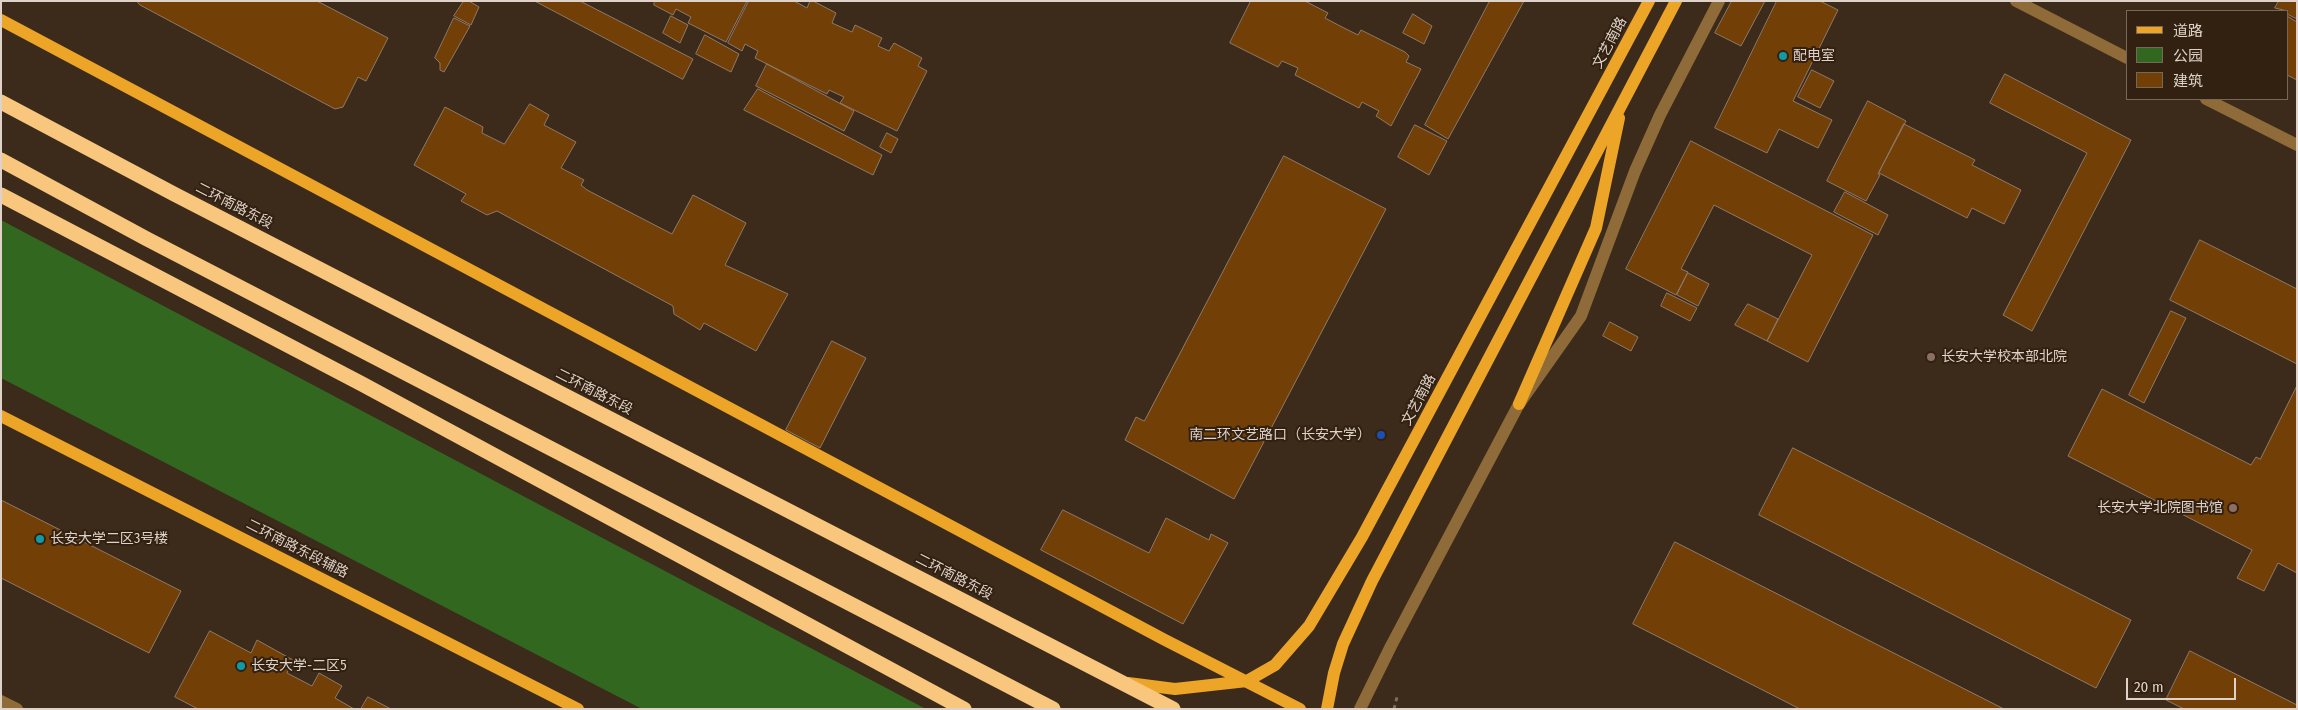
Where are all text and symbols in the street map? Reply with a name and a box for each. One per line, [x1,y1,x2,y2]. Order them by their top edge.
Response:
legend [2126,10,2288,100]
street label: 文艺南路 [1589,14,1631,72]
text: 道路 [2173,22,2203,40]
text: 公园 [2173,47,2203,65]
place label: 配电室 [1793,48,1835,64]
marker: 配电室 [1777,50,1789,62]
text: 建筑 [2173,72,2203,90]
street label: 二环南路东段 [193,179,275,233]
place label: 长安大学校本部北院 [1941,349,2067,365]
marker: 长安大学校本部北院 [1925,351,1937,363]
street label: 二环南路东段 [553,365,635,419]
street label: 文艺南路 [1398,371,1440,429]
place label: 南二环文艺路口（长安大学） [1189,427,1371,443]
marker: 南二环文艺路口（长安大学） [1375,429,1387,441]
place label: 长安大学北院图书馆 [2097,500,2223,516]
marker: 长安大学北院图书馆 [2227,502,2239,514]
street label: 二环南路东段辅路 [243,516,351,582]
place label: 长安大学二区3号楼 [50,531,168,547]
marker: 长安大学二区3号楼 [34,533,46,545]
street label: 二环南路东段 [913,550,995,604]
place label: 长安大学-二区5 [251,658,347,674]
marker: 长安大学-二区5 [235,660,247,672]
scale bar [2128,668,2238,700]
text: 20 m [2134,678,2164,696]

